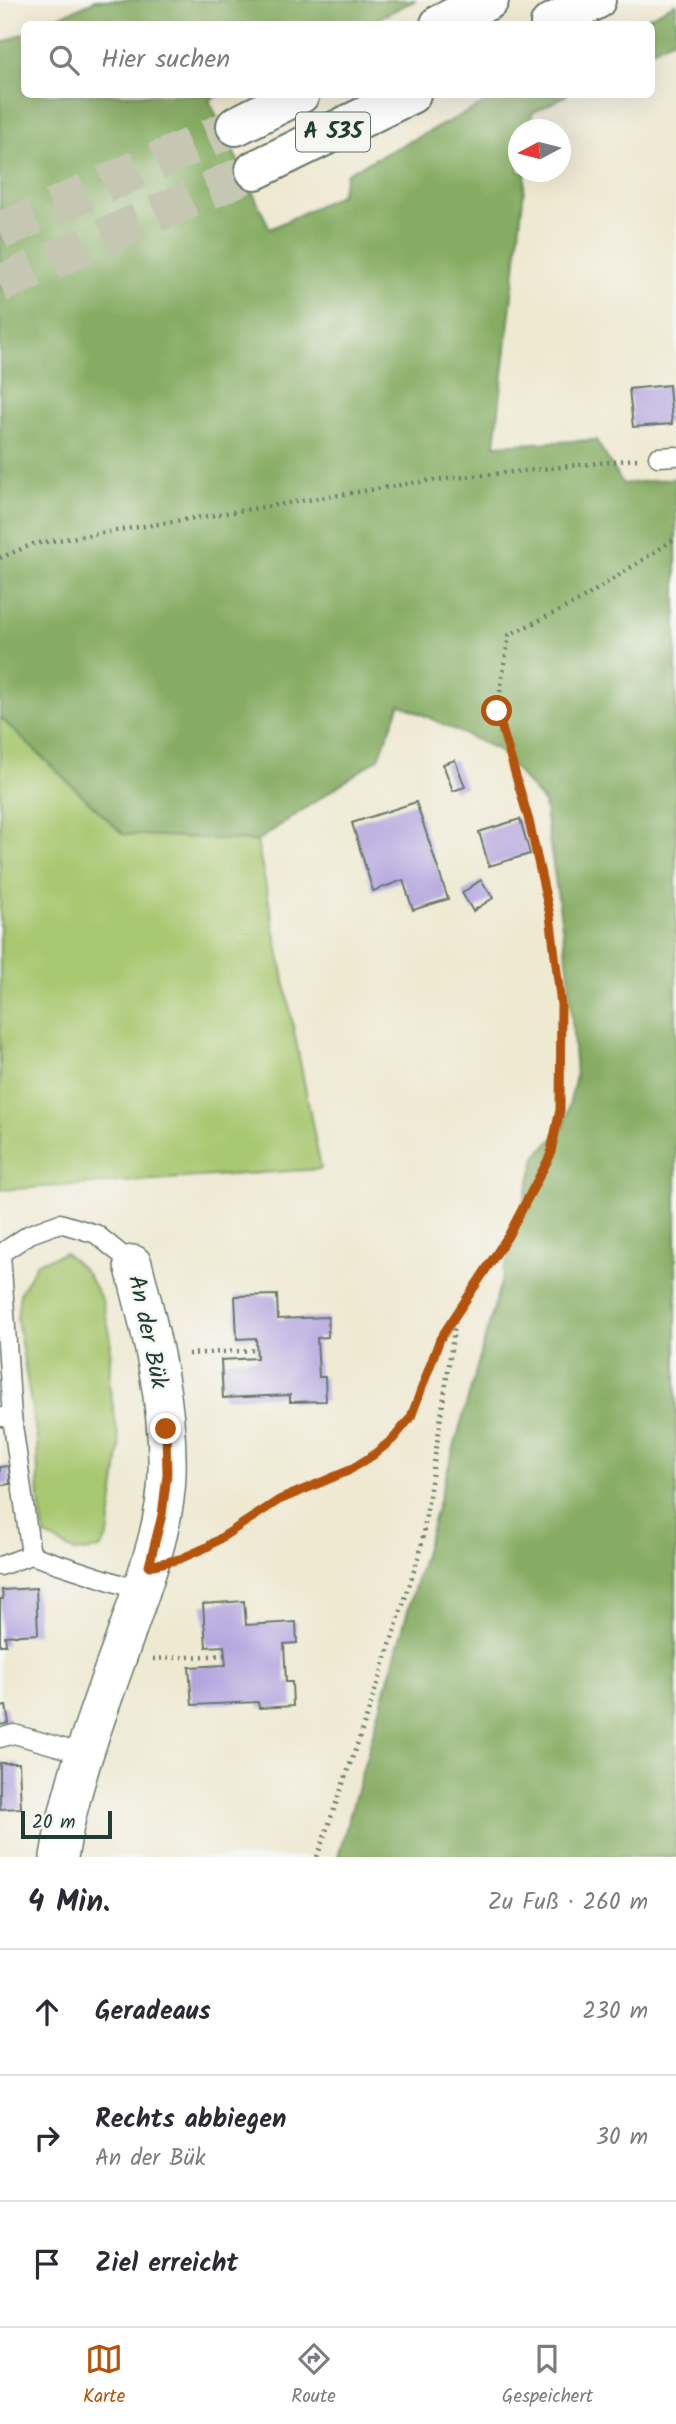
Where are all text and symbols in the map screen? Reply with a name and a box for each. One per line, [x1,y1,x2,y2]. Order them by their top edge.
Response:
search box [21,21,655,98]
text: Hier suchen [101,39,230,81]
icon: search [45,41,83,79]
road number: A 535 [296,113,370,152]
north arrow [508,119,571,182]
route start [481,695,512,726]
street label: An der Bük [116,1272,178,1393]
route end [150,1413,181,1444]
scale bar [21,1808,112,1840]
text: 20 m [32,1808,75,1838]
text: 4 Min. [28,1879,110,1927]
text: Zu Fuß · 260 m [488,1885,648,1921]
text: Geradeaus [95,1991,211,2033]
icon: ahead [28,1993,66,2031]
text: 230 m [582,1994,648,2030]
text: Rechts abbiegen [95,2099,286,2141]
icon: right [28,2119,66,2157]
text: 30 m [596,2120,648,2156]
text: An der Bük [95,2141,206,2177]
text: Ziel erreicht [95,2243,238,2285]
icon: arrive [28,2245,66,2283]
tab: Karte [83,2340,125,2412]
tab: Route [291,2340,336,2412]
tab: Gespeichert [502,2340,593,2412]

